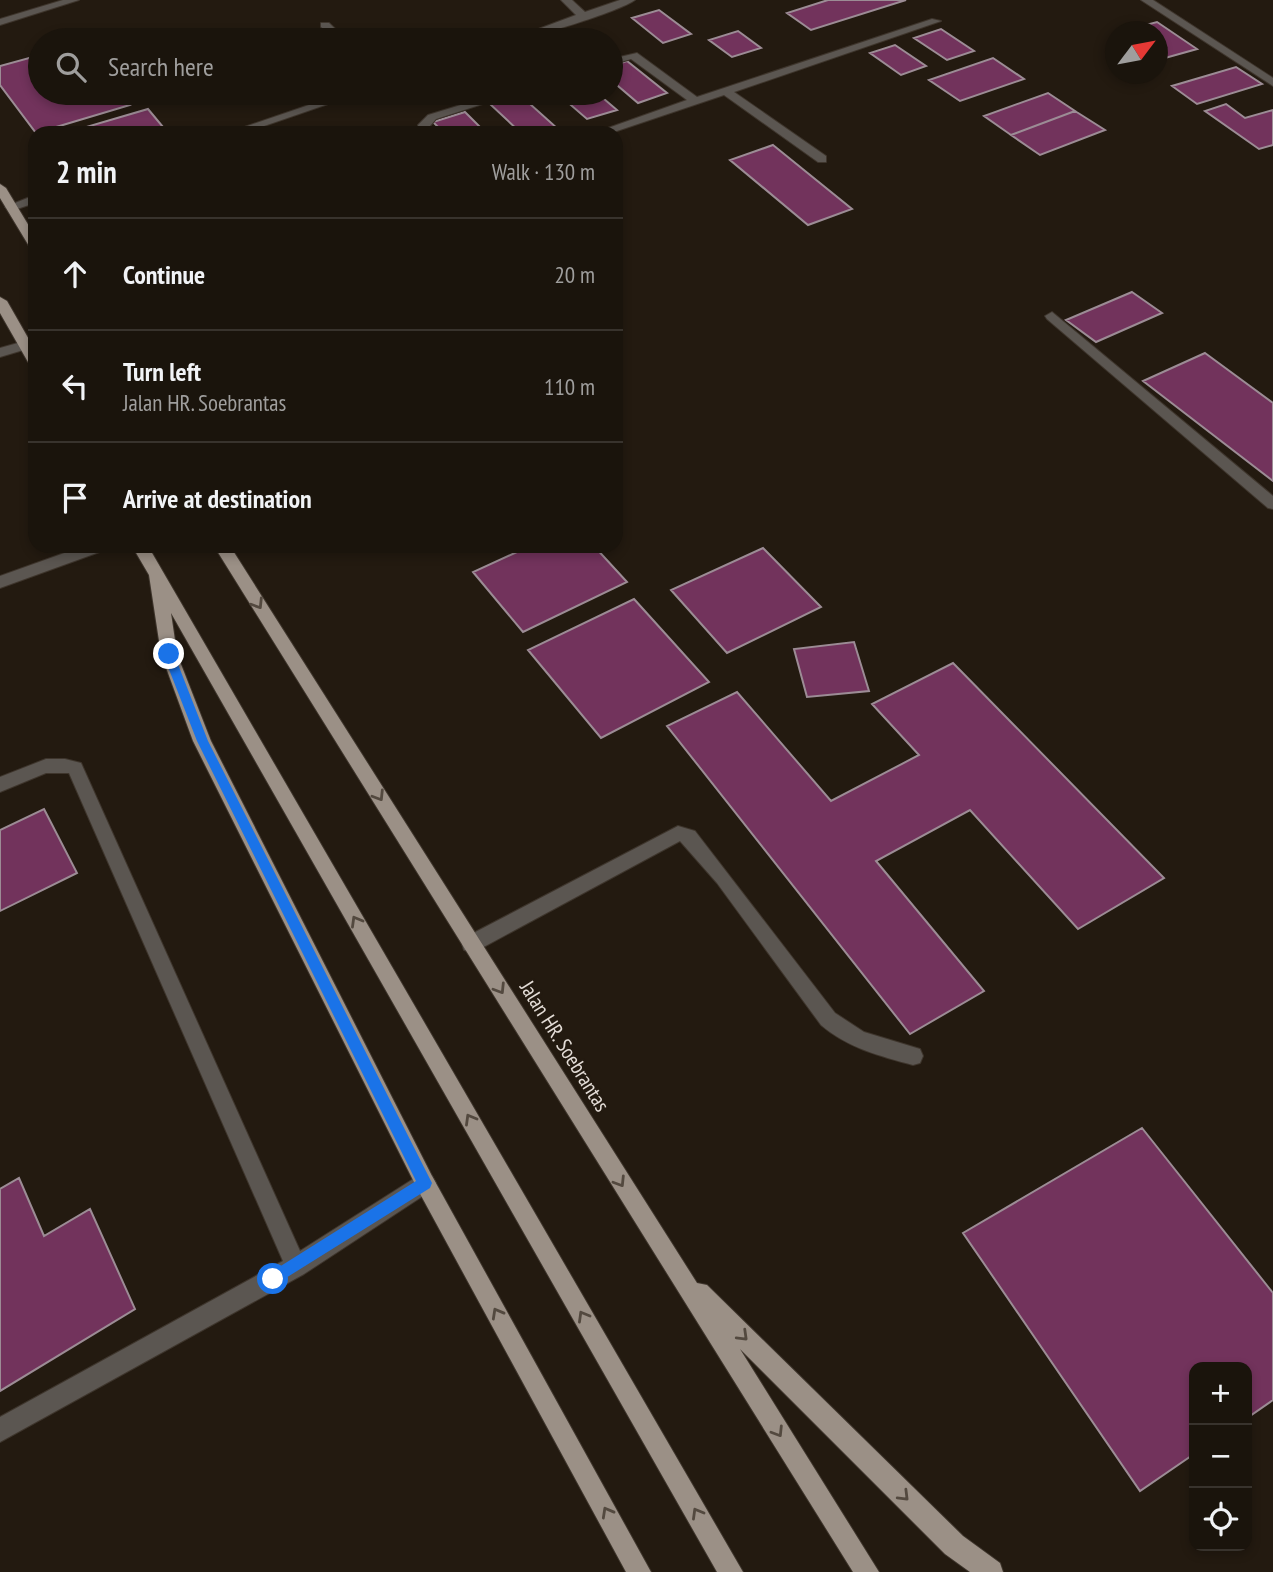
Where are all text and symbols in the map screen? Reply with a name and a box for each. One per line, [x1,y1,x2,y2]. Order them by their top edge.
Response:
north arrow [1105,21,1168,84]
search box [28,28,623,105]
icon: search [52,48,90,86]
text: Search here [108,50,214,83]
text: 2 min [56,152,117,191]
text: Walk · 130 m [492,157,595,186]
icon: ahead [56,255,94,293]
text: Continue [123,258,205,291]
text: 20 m [554,260,595,289]
text: Turn left [123,355,201,388]
icon: left [56,367,94,405]
text: 110 m [544,372,595,401]
text: Jalan HR. Soebrantas [123,388,286,417]
icon: arrive [56,479,94,517]
text: Arrive at destination [123,482,312,515]
one-way arrow [249,596,262,609]
route end [153,638,184,669]
one-way arrow [370,789,383,802]
one-way arrow [351,916,364,929]
street label: Jalan HR. Soebrantas [514,975,616,1116]
one-way arrow [491,982,504,995]
one-way arrow [465,1113,478,1126]
one-way arrow [612,1174,625,1187]
route start [257,1263,288,1294]
one-way arrow [492,1308,505,1320]
one-way arrow [578,1310,591,1323]
one-way arrow [734,1327,747,1340]
map controls [1189,1362,1252,1551]
button: + [1189,1362,1252,1425]
one-way arrow [770,1424,783,1437]
button: − [1189,1425,1252,1488]
one-way arrow [896,1487,909,1500]
button: locate [1189,1488,1252,1551]
one-way arrow [601,1507,615,1520]
one-way arrow [692,1507,705,1520]

